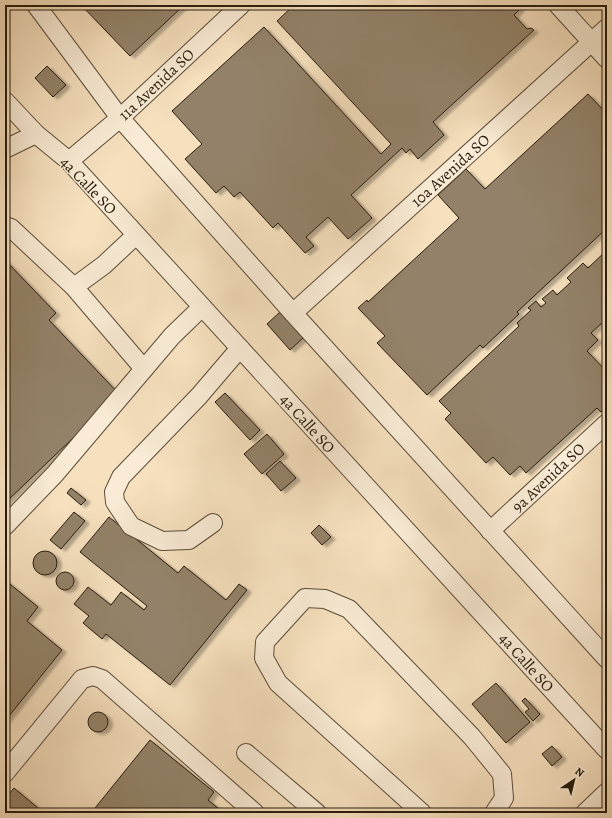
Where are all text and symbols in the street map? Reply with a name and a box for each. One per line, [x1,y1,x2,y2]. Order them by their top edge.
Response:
street label: 11a Avenida SO [114,44,200,126]
street label: 10a Avenida SO [406,129,495,212]
street label: 4a Calle SO [55,152,122,220]
street label: 4a Calle SO [275,389,340,458]
street label: 9a Avenida SO [507,438,590,517]
street label: 4a Calle SO [494,628,559,697]
north arrow [554,760,594,800]
text: N [572,764,587,781]

